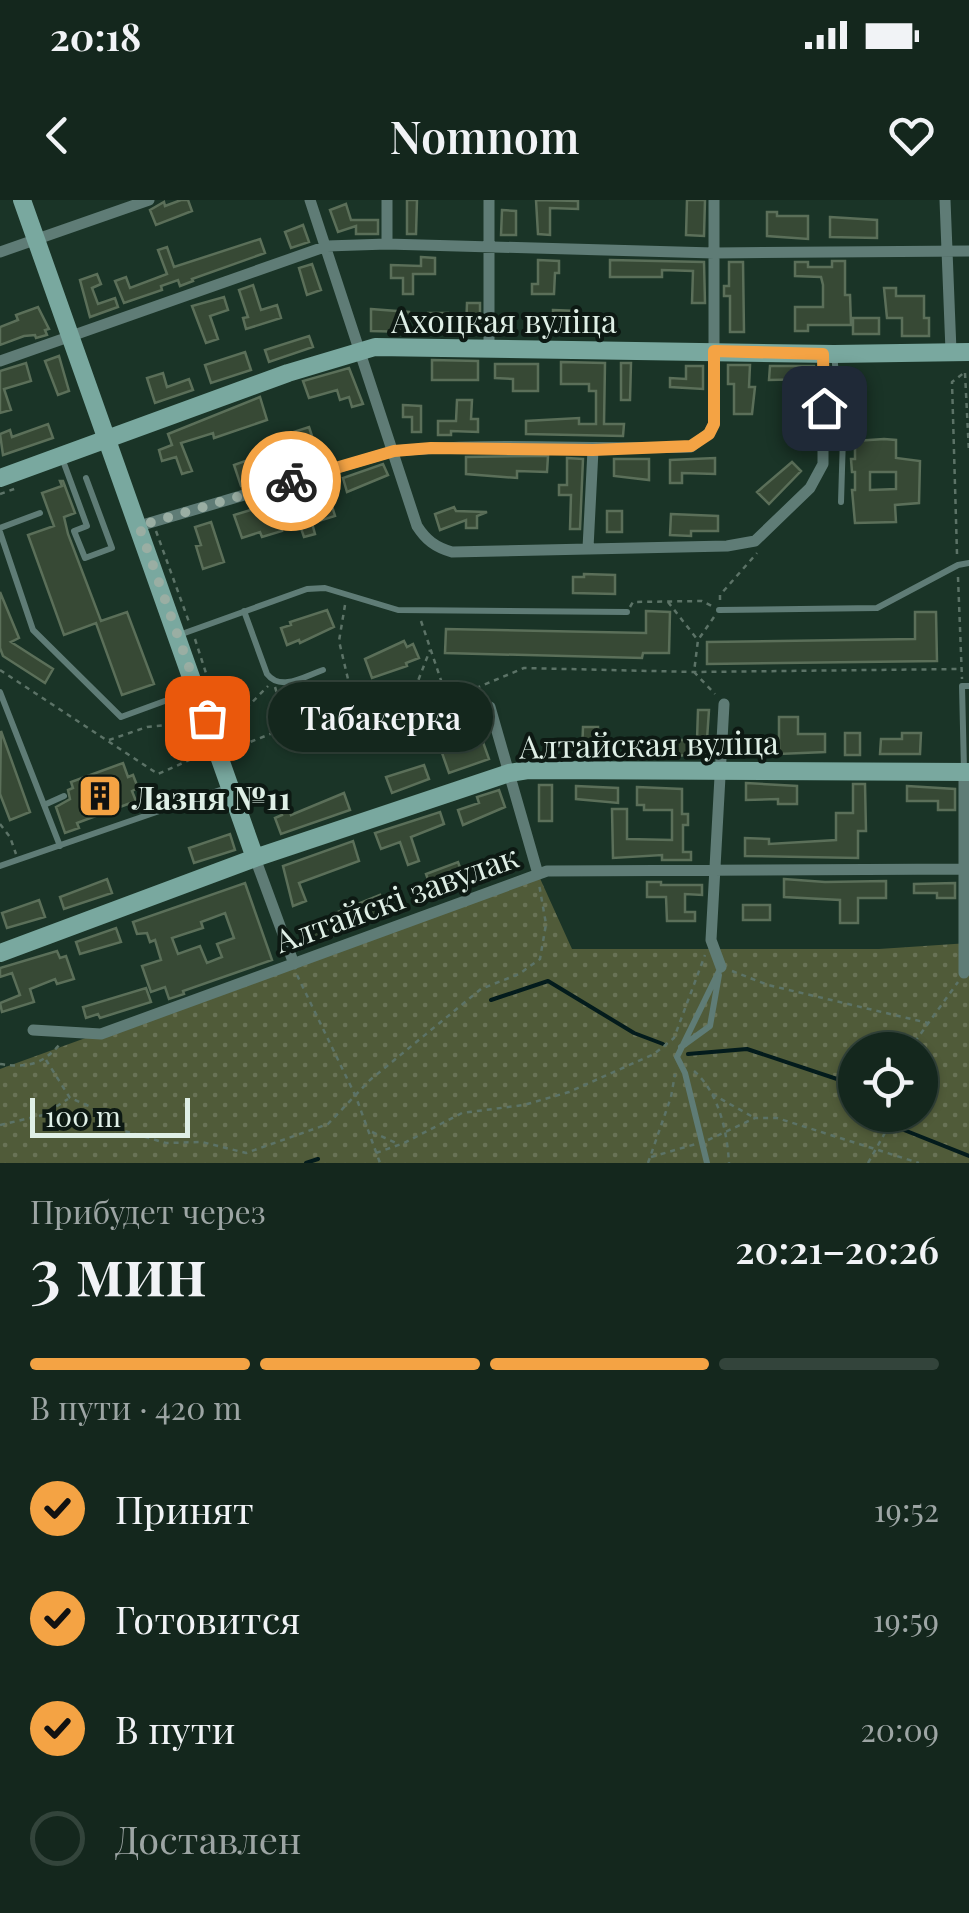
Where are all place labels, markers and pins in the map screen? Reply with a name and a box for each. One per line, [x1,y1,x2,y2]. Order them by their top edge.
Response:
pin [782,366,867,451]
pin [165,676,250,761]
callout: Табакерка [267,683,492,753]
building icon: Лазня №11 [77,773,123,819]
place label: Лазня №11 [131,775,291,818]

